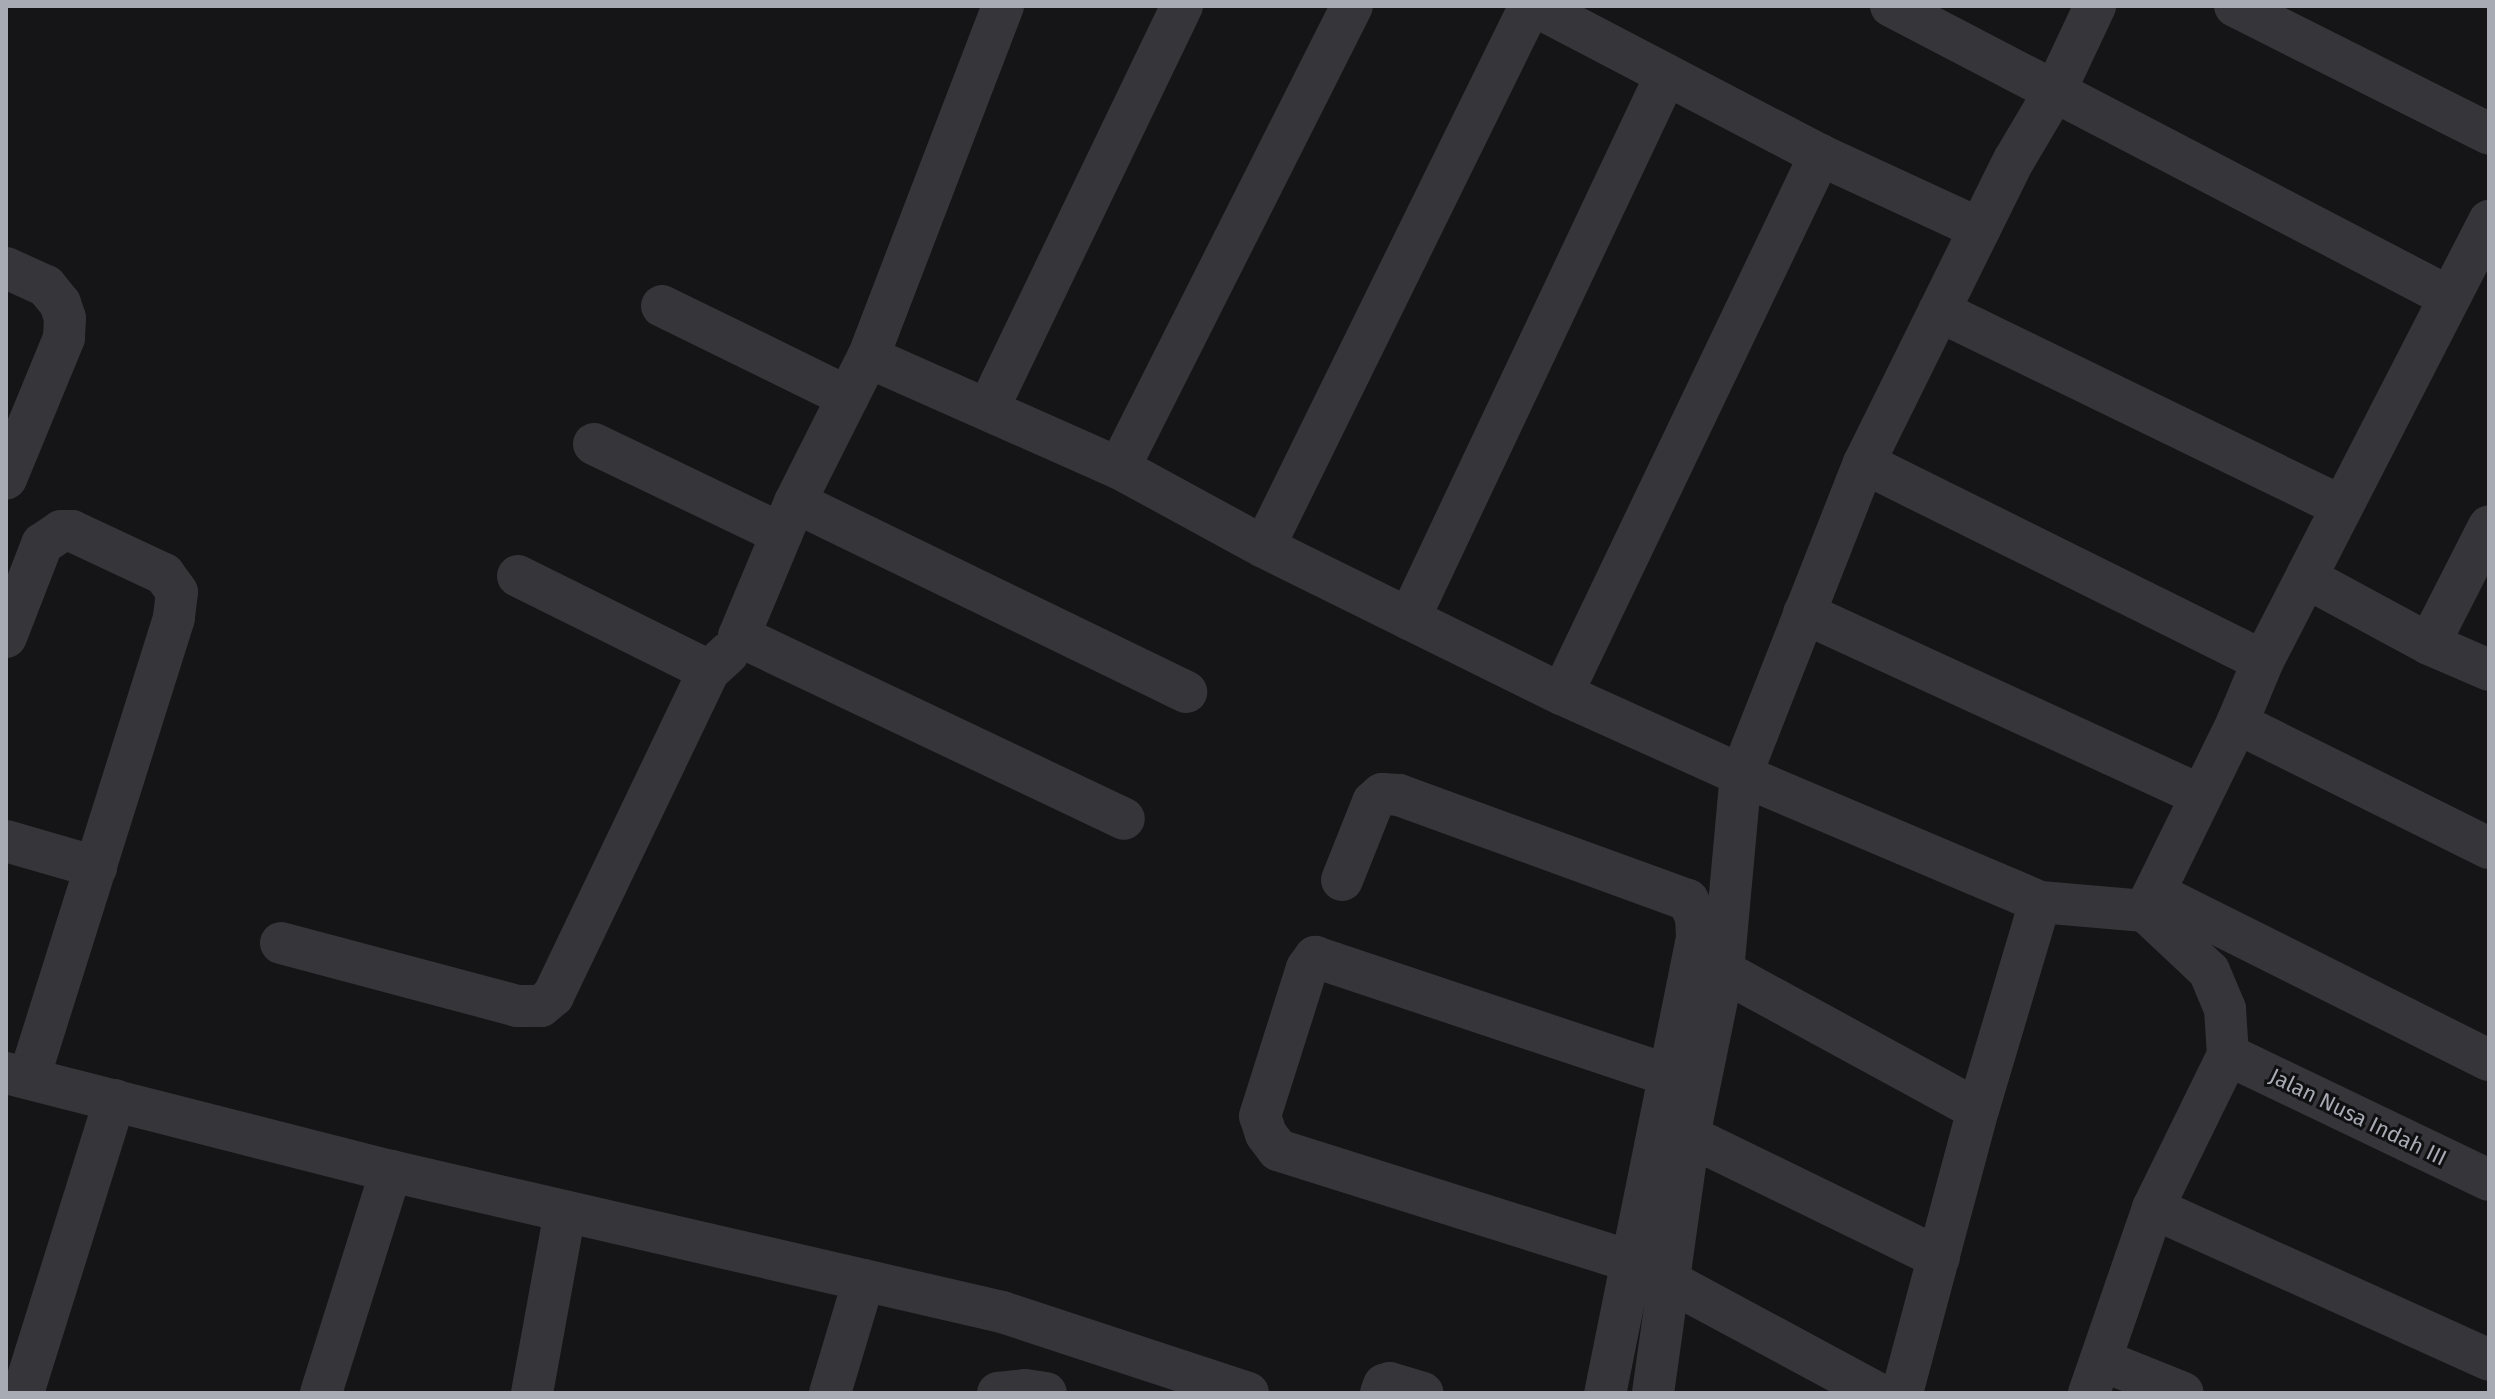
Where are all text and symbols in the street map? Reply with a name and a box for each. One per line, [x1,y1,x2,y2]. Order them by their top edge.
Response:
street label: Jalan Nusa Indah III [2265,1063,2451,1171]

